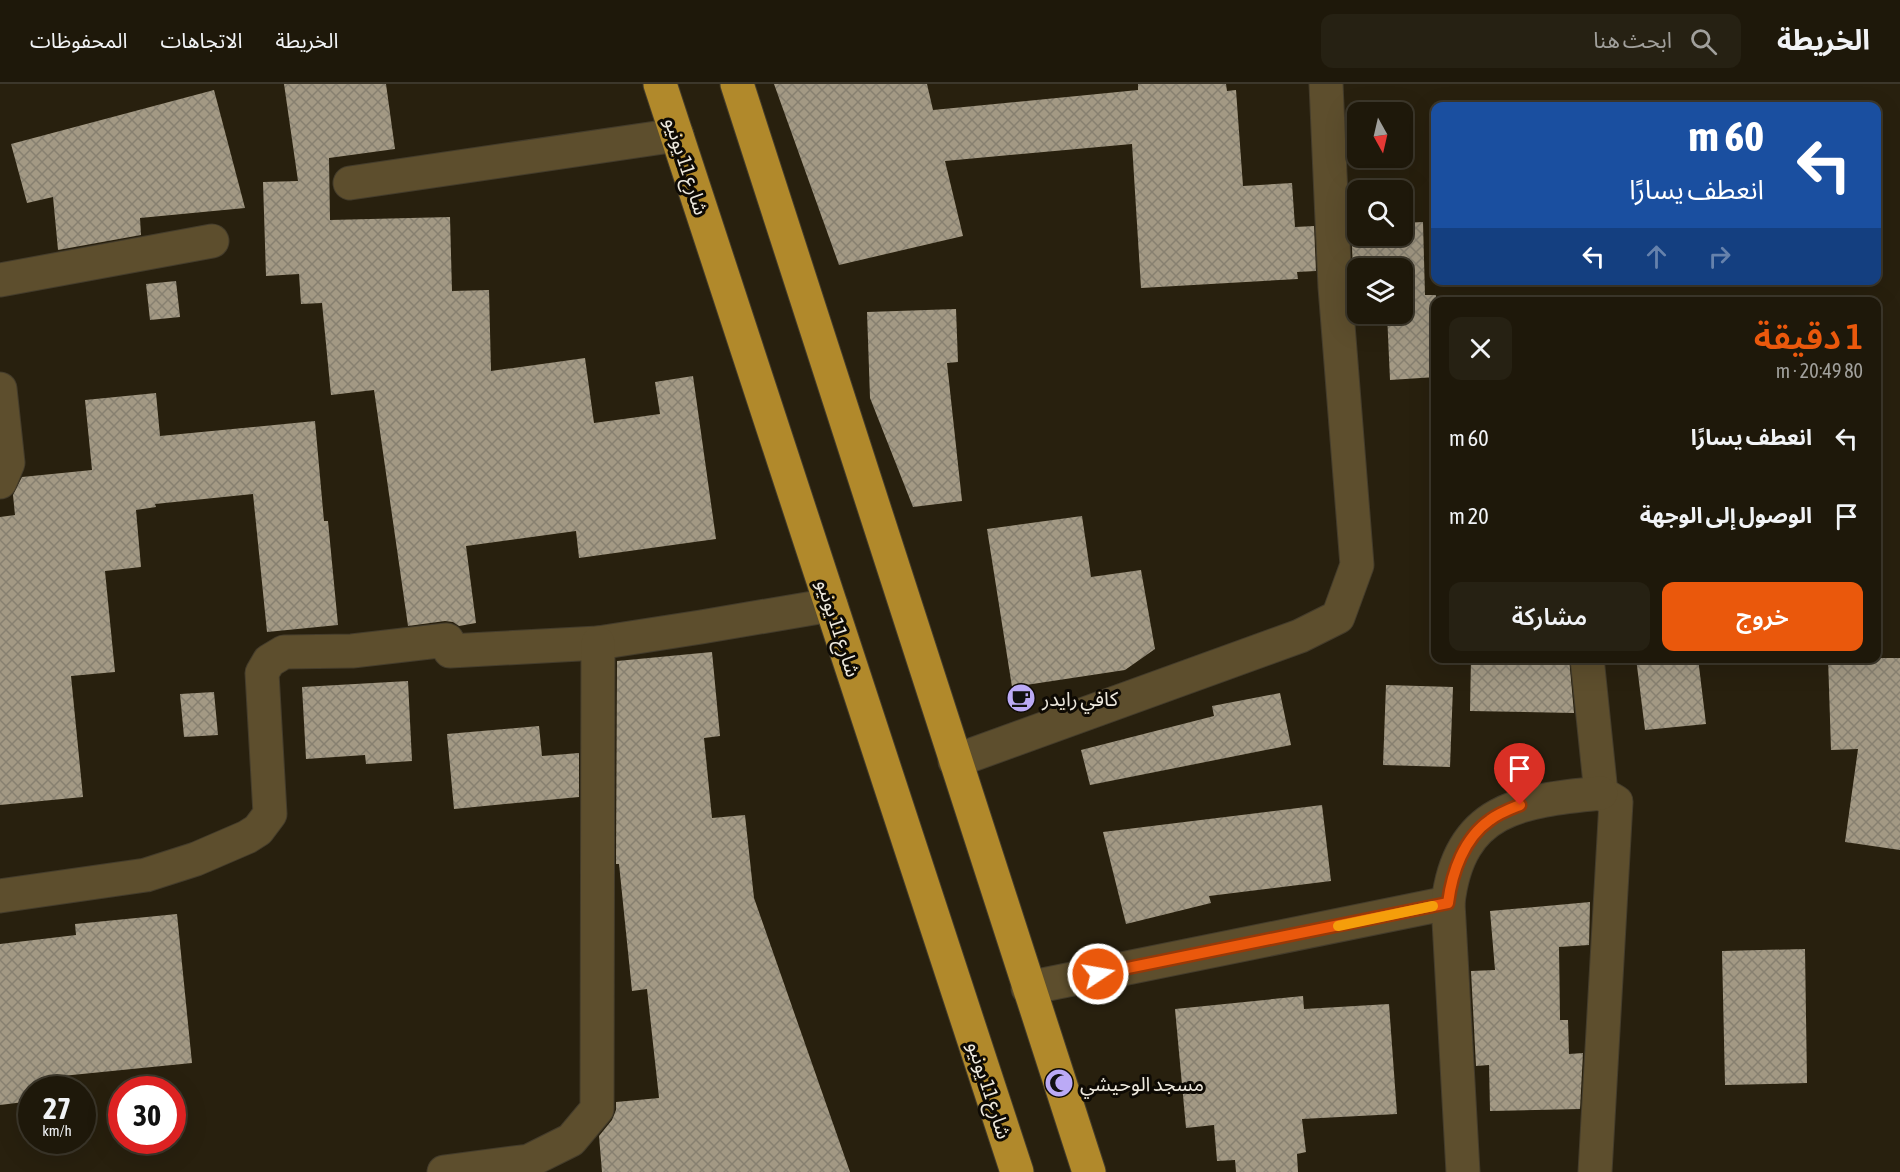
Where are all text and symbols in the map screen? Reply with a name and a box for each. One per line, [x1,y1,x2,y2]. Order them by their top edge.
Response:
search box [1321,14,1741,68]
text: الخريطة [1777,24,1870,56]
icon: search [1687,25,1720,58]
text: ابحث هنا [1593,27,1672,53]
text: المحفوظات [30,28,127,52]
text: الاتجاهات [160,28,242,52]
text: الخريطة [275,28,338,52]
north arrow [1347,102,1413,168]
map controls [1347,102,1413,324]
text: 60 m [1689,112,1764,160]
street label: شارع 11 يونيو [657,114,714,219]
icon: left [1785,126,1863,204]
text: انعطف يسارًا [1629,174,1764,205]
button: search [1347,180,1413,246]
icon: left [1577,240,1610,273]
icon: ahead [1640,240,1673,273]
icon: right [1703,240,1736,273]
button: layers [1347,258,1413,324]
text: 1 دقيقة [1754,315,1863,357]
button: close [1449,317,1512,380]
text: 80 m · 20:49 [1776,359,1863,382]
icon: left [1830,422,1863,455]
text: انعطف يسارًا [1691,424,1812,450]
text: 60 m [1449,425,1489,451]
icon: arrive [1830,500,1863,533]
text: الوصول إلى الوجهة [1640,502,1812,528]
text: 20 m [1449,503,1489,529]
street label: شارع 11 يونيو [809,576,866,681]
button: مشاركة [1449,582,1650,651]
button: خروج [1662,582,1863,651]
cafe icon: كافي رايدر [1005,682,1037,714]
place label: كافي رايدر [1041,687,1119,714]
pin [1494,743,1545,805]
icon: arrive [1503,752,1536,785]
position arrow [1066,942,1130,1006]
street label: شارع 11 يونيو [960,1038,1017,1143]
mosque icon: مسجد الوحيشي [1043,1067,1075,1099]
place label: مسجد الوحيشي [1080,1072,1204,1099]
speed limit sign: 30 [108,1076,186,1154]
text: 27 [43,1091,71,1125]
text: km/h [42,1122,72,1139]

